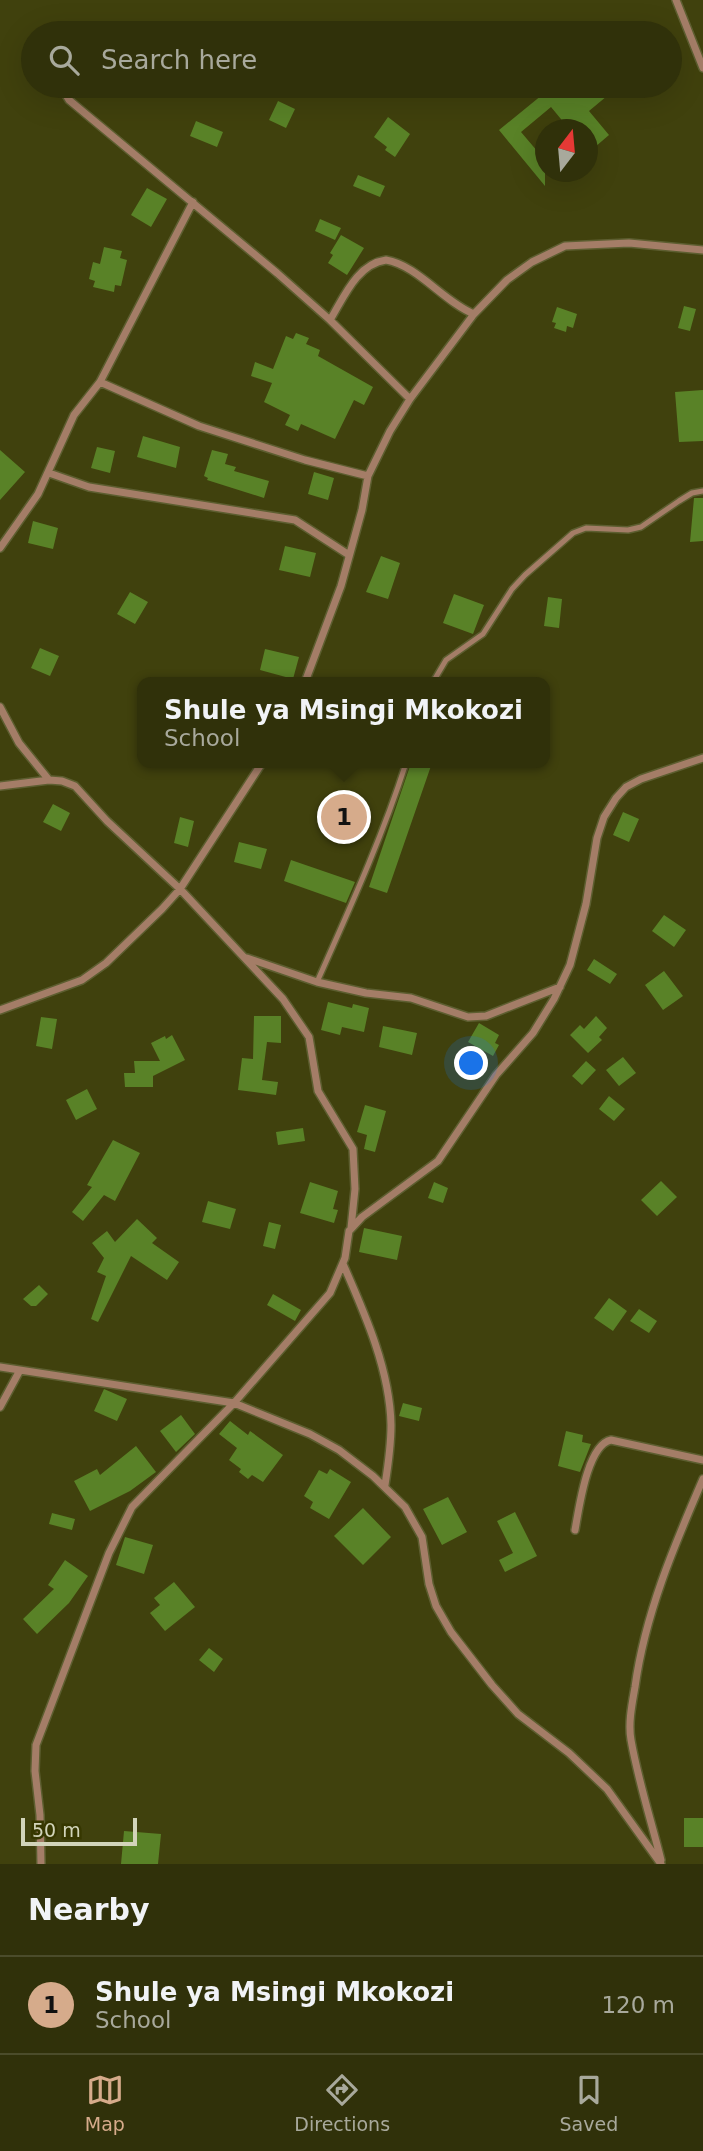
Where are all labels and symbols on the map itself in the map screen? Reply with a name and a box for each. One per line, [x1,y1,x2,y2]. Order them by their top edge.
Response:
north arrow [535,119,598,182]
pin: 1 [321,791,367,843]
your location [454,1046,488,1080]
scale bar [21,1815,136,1847]

